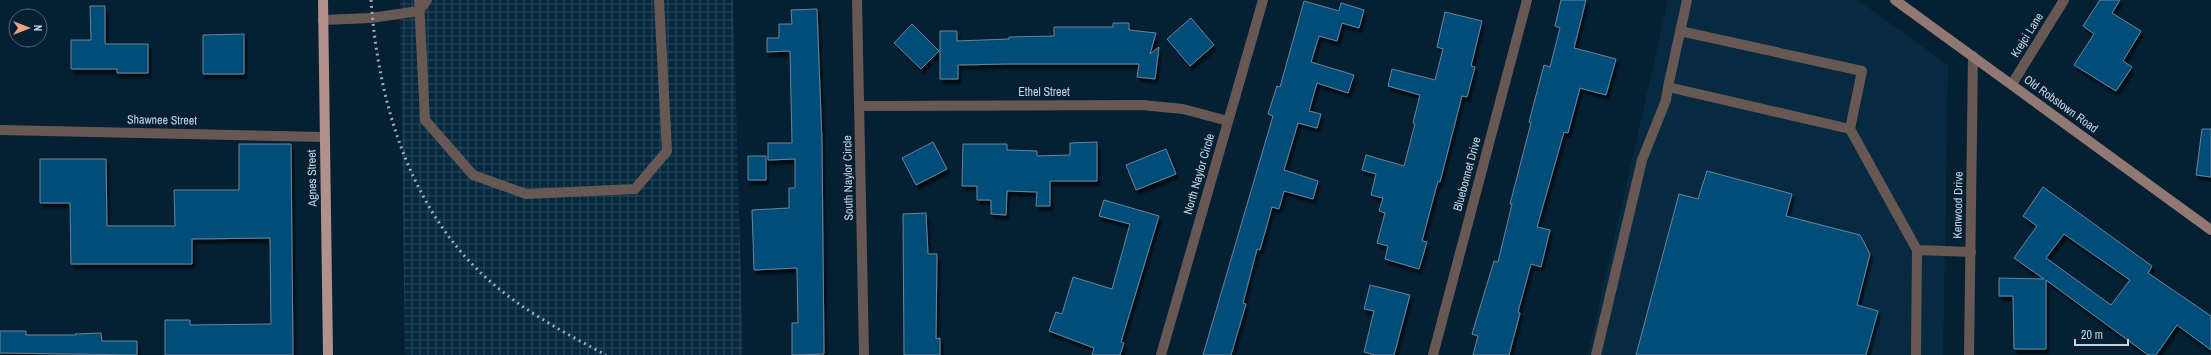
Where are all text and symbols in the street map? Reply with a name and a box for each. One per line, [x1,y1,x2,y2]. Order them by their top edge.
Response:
north arrow [8,8,48,48]
street label: Krejci Lane [2007,10,2047,60]
text: N [31,25,45,31]
street label: Old Robstown Road [2021,72,2101,136]
street label: Ethel Street [1018,84,1070,100]
street label: Shawnee Street [127,111,197,129]
street label: North Naylor Circle [1180,132,1218,216]
street label: South Naylor Circle [839,135,857,221]
street label: Bluebonnet Drive [1449,135,1485,213]
street label: Agnes Street [304,149,321,208]
street label: Kenwood Drive [1949,171,1967,239]
scale bar [2075,321,2128,347]
text: 20 m [2081,327,2103,343]

